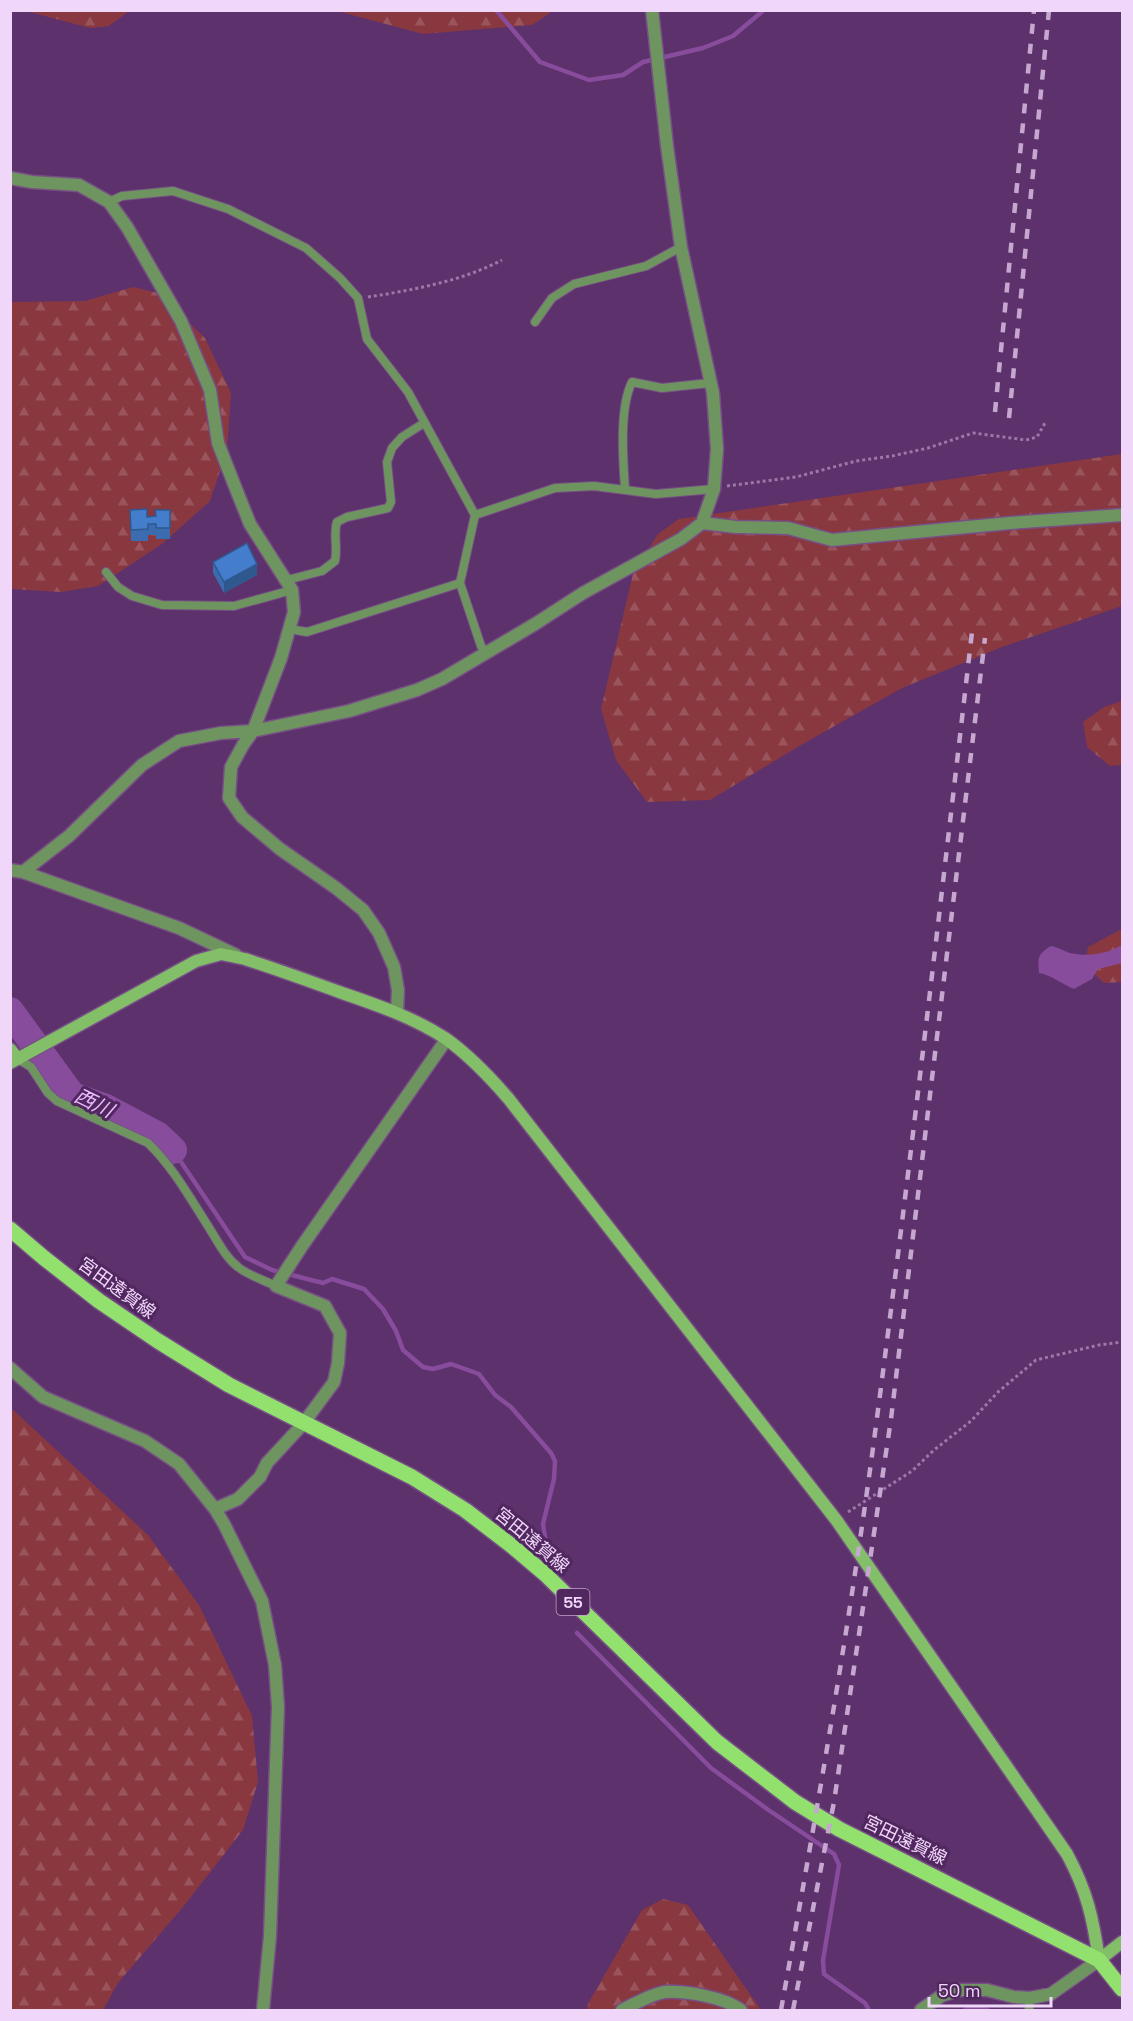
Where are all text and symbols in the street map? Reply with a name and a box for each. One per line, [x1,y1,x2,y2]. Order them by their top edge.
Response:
water label: 西川 [70,1083,119,1124]
street label: 宮田遠賀線 [74,1252,160,1323]
street label: 宮田遠賀線 [490,1502,574,1577]
road number: 55 [556,1589,590,1615]
street label: 宮田遠賀線 [860,1809,951,1870]
scale bar [929,1970,1050,2008]
text: 50 m [938,1979,980,2002]

